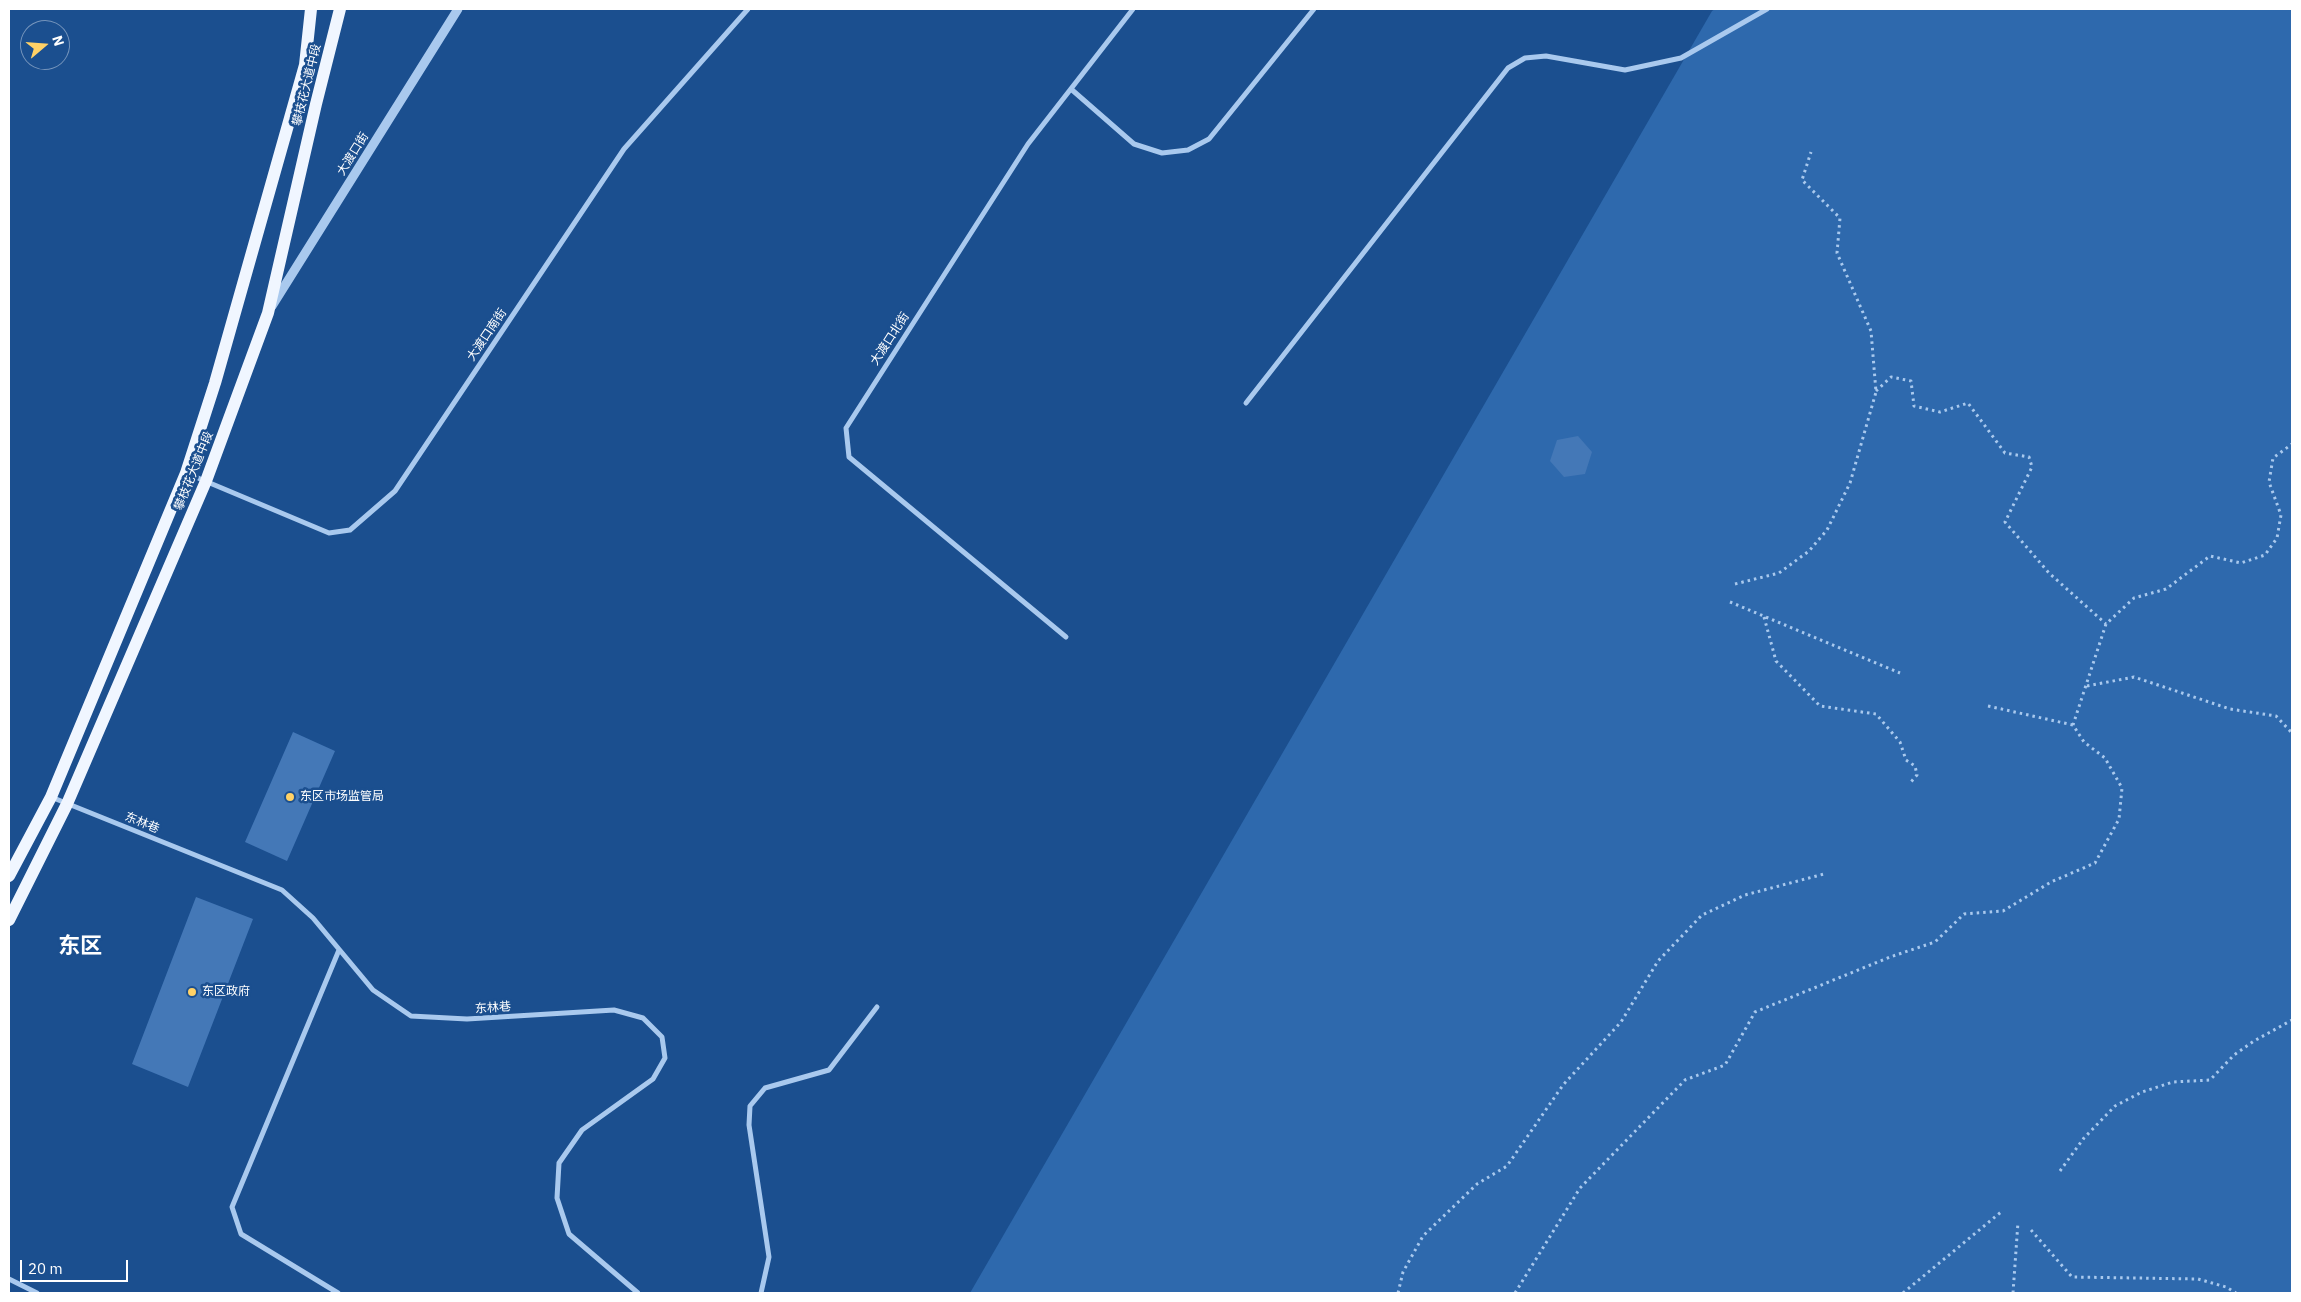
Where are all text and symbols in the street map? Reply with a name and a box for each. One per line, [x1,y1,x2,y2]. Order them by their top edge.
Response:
north arrow [20,20,70,70]
text: N [48,33,68,48]
street label: 攀枝花大道中段 [290,43,324,127]
street label: 大渡口街 [334,130,372,178]
street label: 大渡口南街 [464,306,510,364]
street label: 大渡口北街 [868,310,912,368]
street label: 攀枝花大道中段 [172,429,216,513]
place label: 东区市场监管局 [300,790,384,804]
marker: 东区市场监管局 [284,791,296,803]
street label: 东林巷 [123,810,161,836]
district label: 东区 [58,934,102,960]
place label: 东区政府 [202,985,250,999]
marker: 东区政府 [186,986,198,998]
street label: 东林巷 [475,1000,511,1016]
scale bar [22,1250,130,1282]
text: 20 m [28,1259,63,1278]

